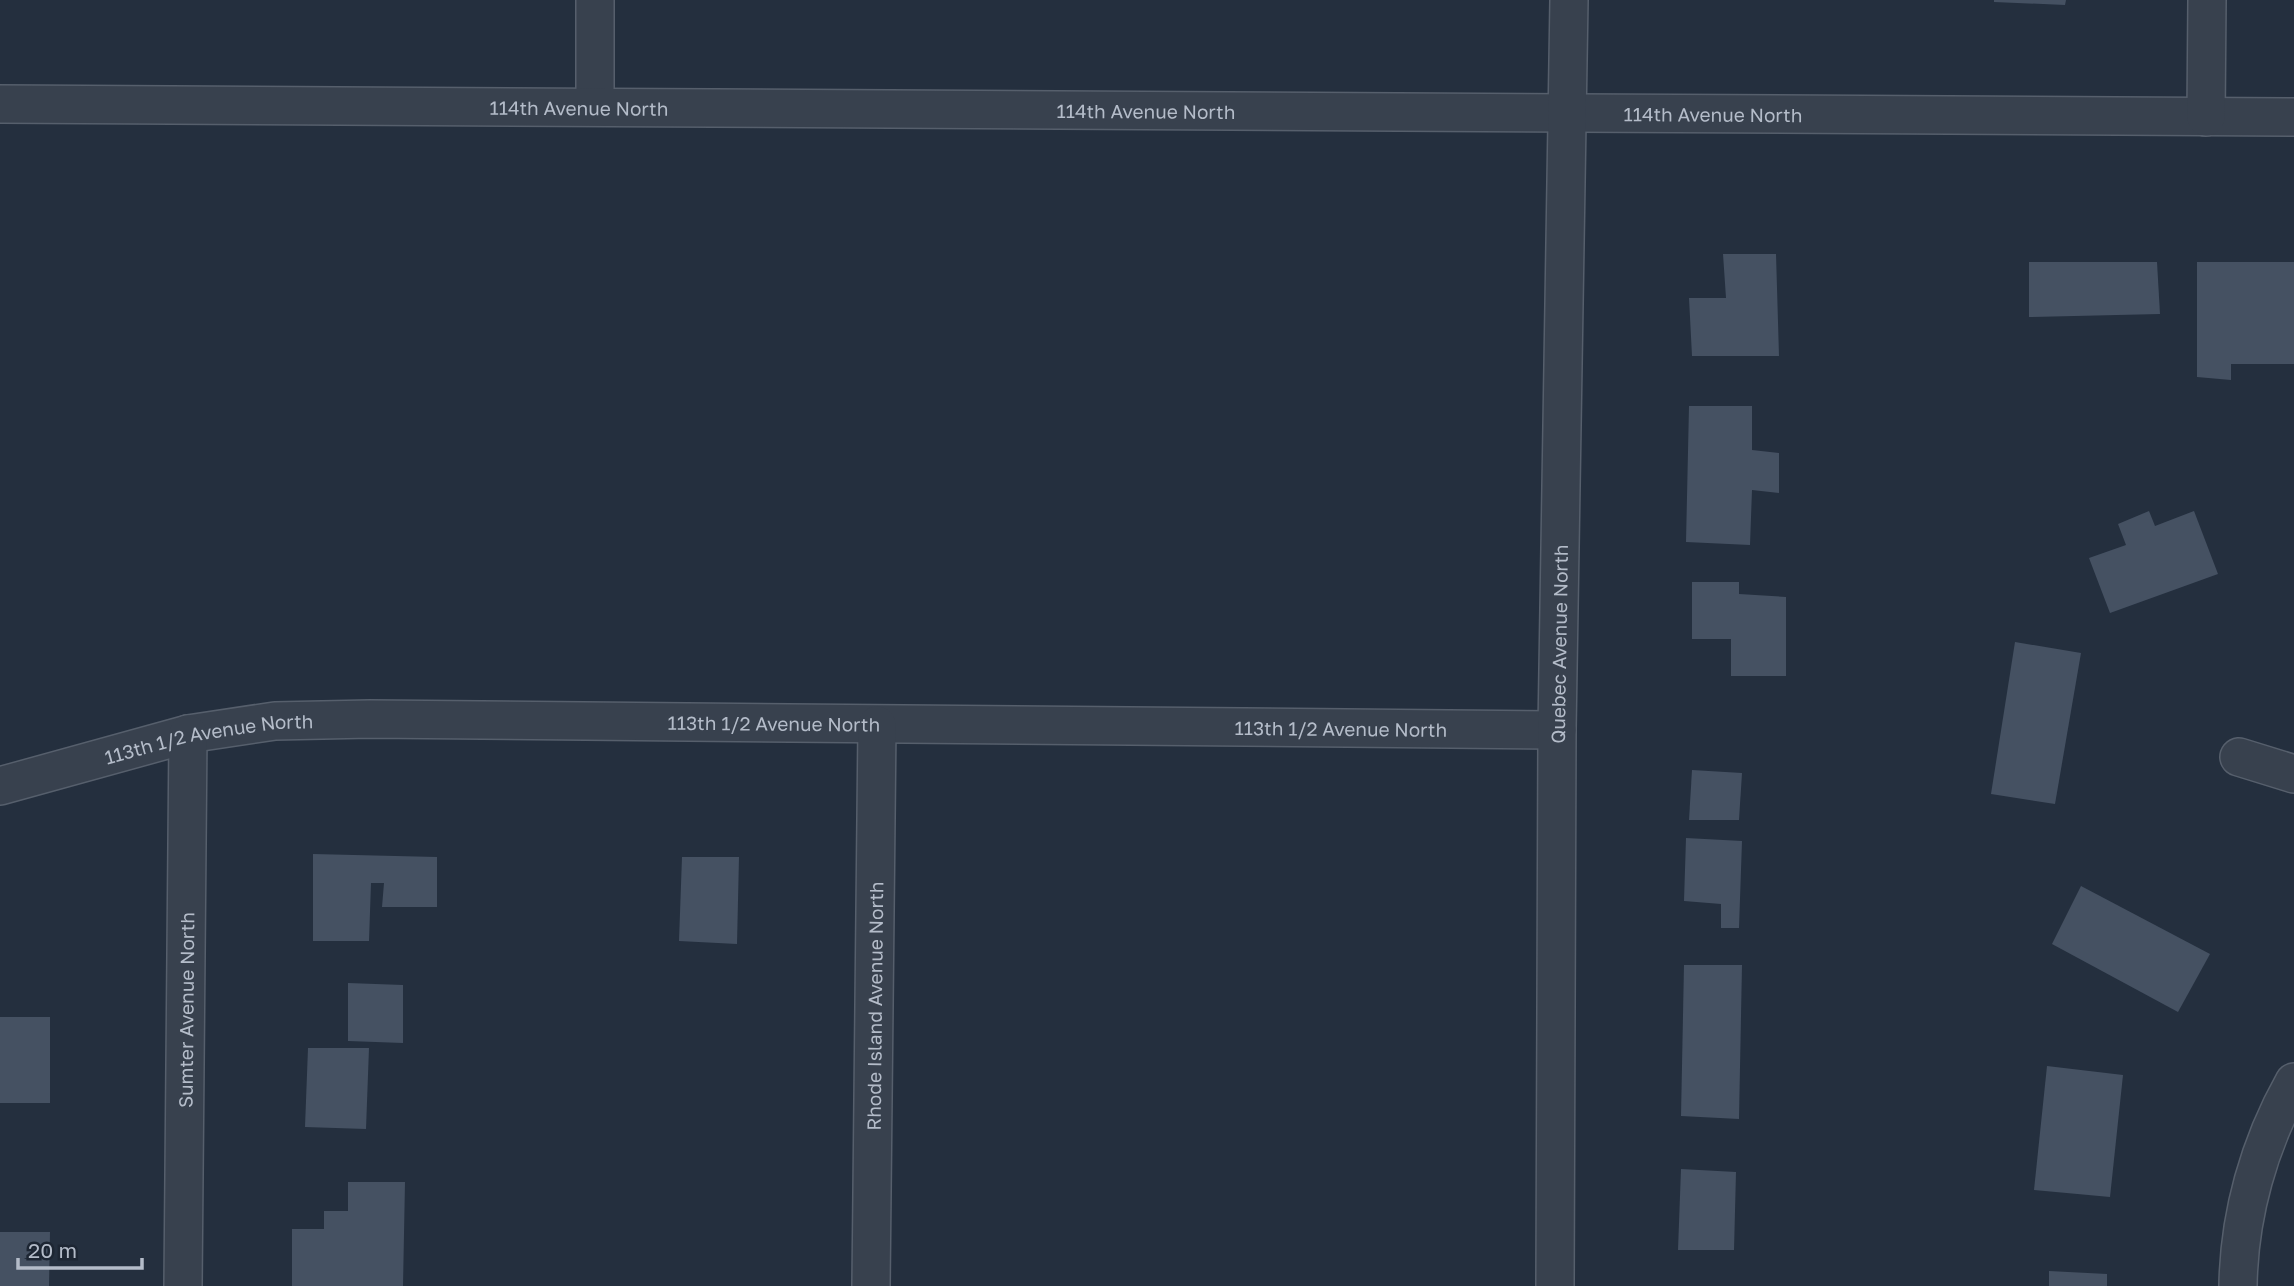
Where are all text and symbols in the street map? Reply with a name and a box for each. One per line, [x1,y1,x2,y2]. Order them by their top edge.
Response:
street label: 114th Avenue North [489,95,669,119]
street label: 114th Avenue North [1056,98,1236,123]
street label: 114th Avenue North [1623,102,1802,126]
street label: Quebec Avenue North [1545,544,1572,744]
street label: 113th 1/2 Avenue North [102,709,314,768]
street label: 113th 1/2 Avenue North [668,710,880,735]
street label: 113th 1/2 Avenue North [1235,716,1447,740]
street label: Rhode Island Avenue North [861,881,887,1131]
street label: Sumter Avenue North [173,912,198,1108]
scale bar [18,1226,142,1270]
text: 20 m [28,1237,77,1263]

